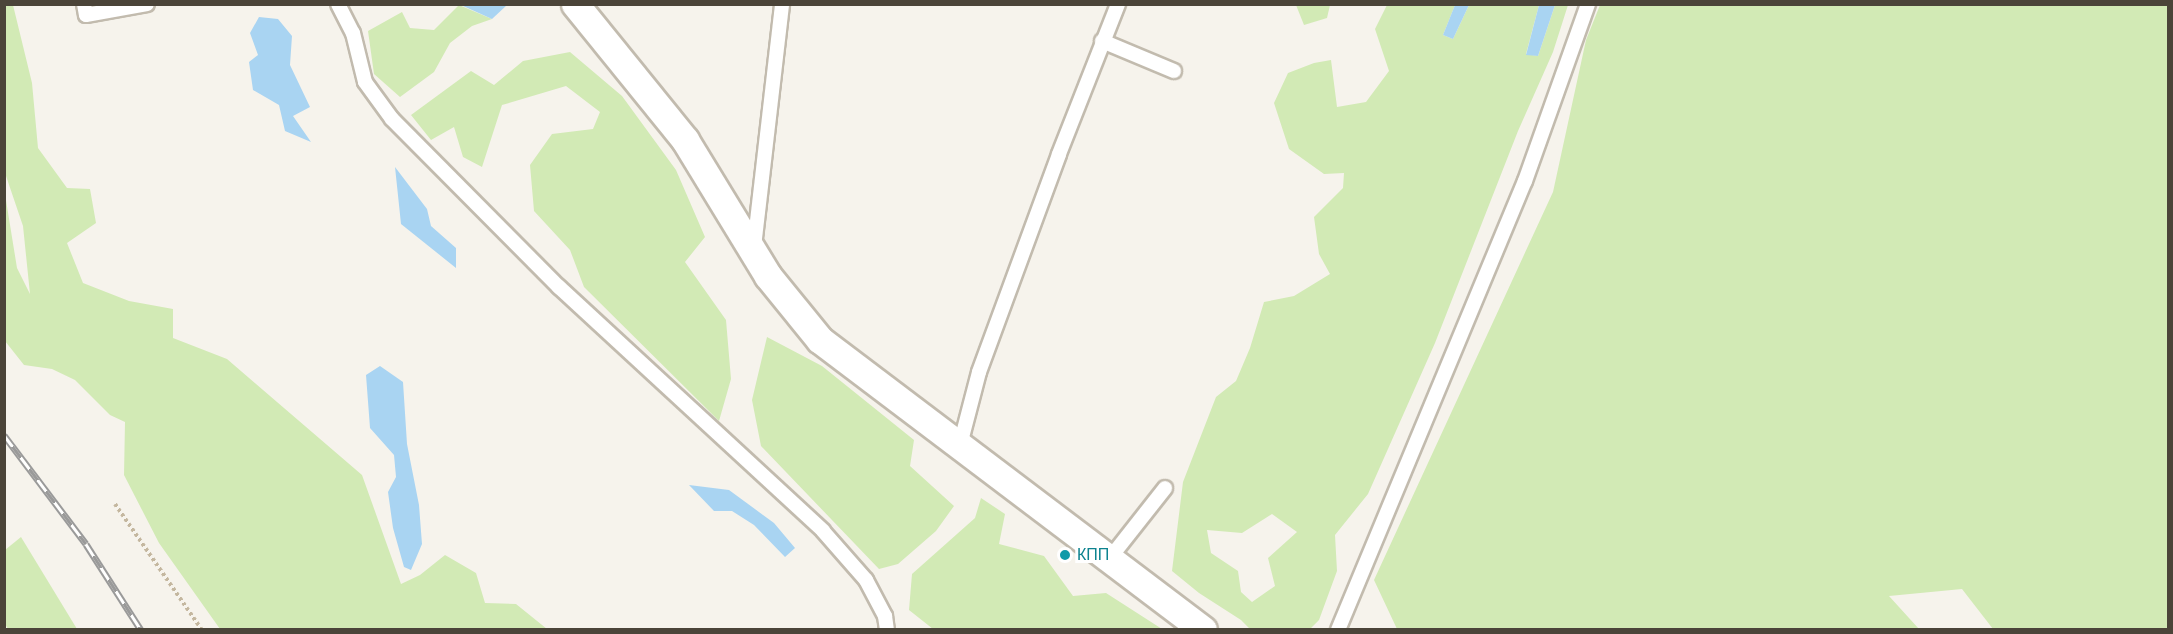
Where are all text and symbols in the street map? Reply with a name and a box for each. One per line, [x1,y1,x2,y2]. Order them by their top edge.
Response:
place label: КПП [1077,545,1109,565]
marker: КПП [1058,548,1072,562]

